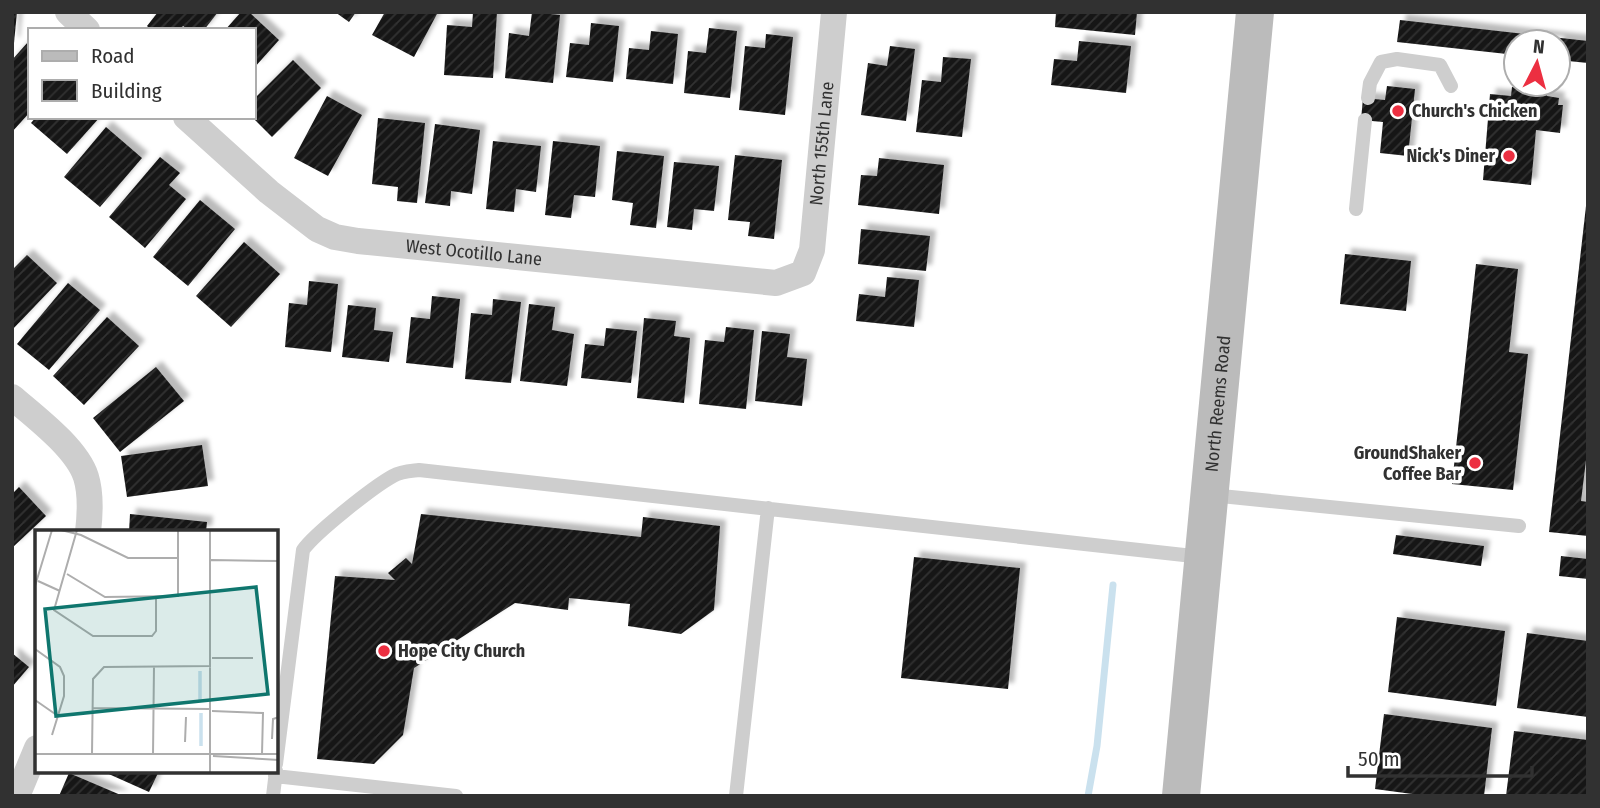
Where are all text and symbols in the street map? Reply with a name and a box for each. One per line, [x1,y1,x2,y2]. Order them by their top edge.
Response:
legend [28,28,256,119]
north arrow [1502,28,1572,98]
text: N [1532,35,1546,59]
text: Road [91,43,135,69]
text: Building [91,78,162,104]
street label: North 155th Lane [805,81,839,207]
place label: Church's Chicken [1412,100,1537,122]
marker: Church's Chicken [1390,103,1406,119]
place label: Nick's Diner [1407,145,1495,167]
marker: Nick's Diner [1501,148,1517,164]
street label: West Ocotillo Lane [405,235,543,270]
street label: North Reems Road [1201,335,1235,473]
place label: GroundShaker Coffee Bar [1354,442,1461,485]
marker: GroundShaker Coffee Bar [1467,455,1483,471]
inset map [35,530,278,773]
place label: Hope City Church [398,640,525,662]
marker: Hope City Church [376,643,392,659]
scale bar [1348,734,1532,778]
text: 50 m [1358,746,1400,772]

